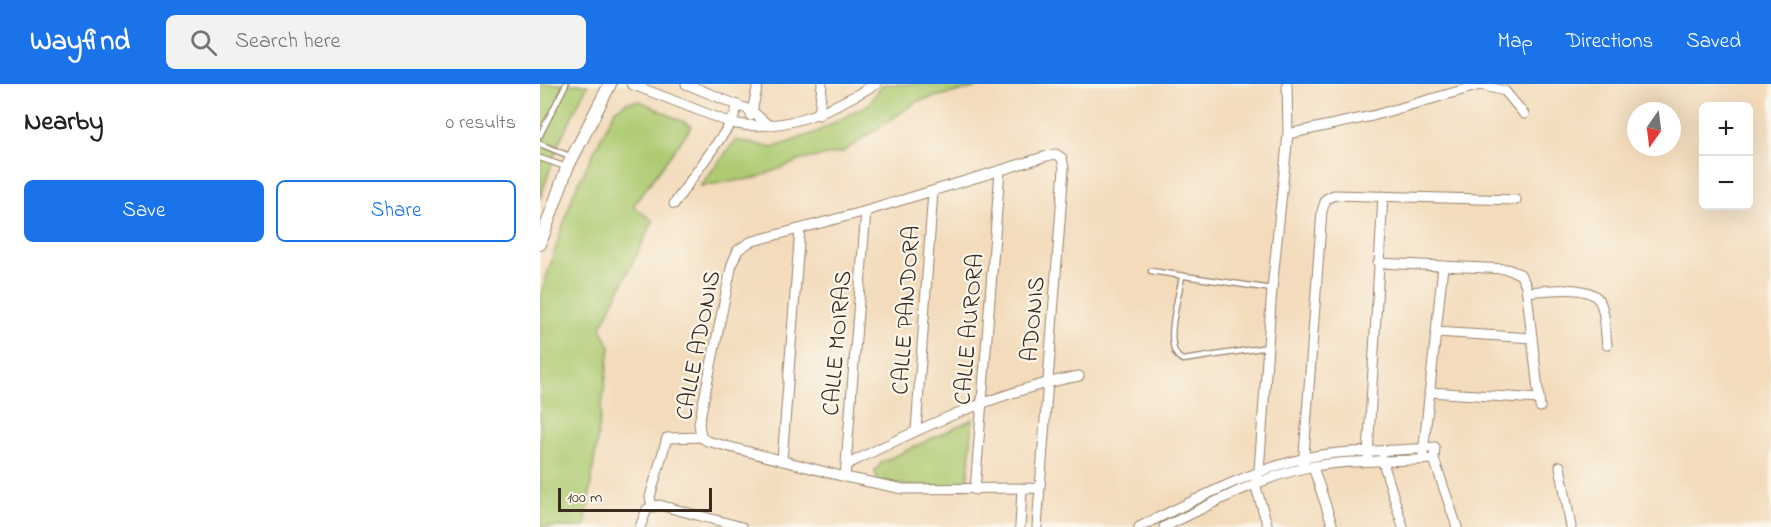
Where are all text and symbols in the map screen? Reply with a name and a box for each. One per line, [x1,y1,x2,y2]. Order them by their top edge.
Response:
search box [166,15,586,69]
text: Wayfind [30,22,130,63]
icon: search [187,26,220,59]
text: Search here [235,26,340,58]
text: Map [1497,27,1533,57]
text: Directions [1566,27,1653,57]
text: Saved [1686,27,1741,57]
north arrow [1627,102,1681,156]
map controls [1699,102,1753,210]
button: + [1699,102,1753,156]
text: Nearby [24,104,103,142]
text: 0 results [445,109,516,138]
button: − [1699,156,1753,210]
button: Save [24,180,264,242]
button: Share [276,180,516,242]
street label: CALLE PANDORA [884,224,931,396]
street label: CALLE AURORA [946,252,995,407]
street label: CALLE ADONIS [668,268,731,423]
street label: CALLE MOIRAS [815,269,862,417]
street label: ADONIS [1013,275,1056,363]
scale bar [558,485,712,512]
text: 100 m [567,486,602,510]

